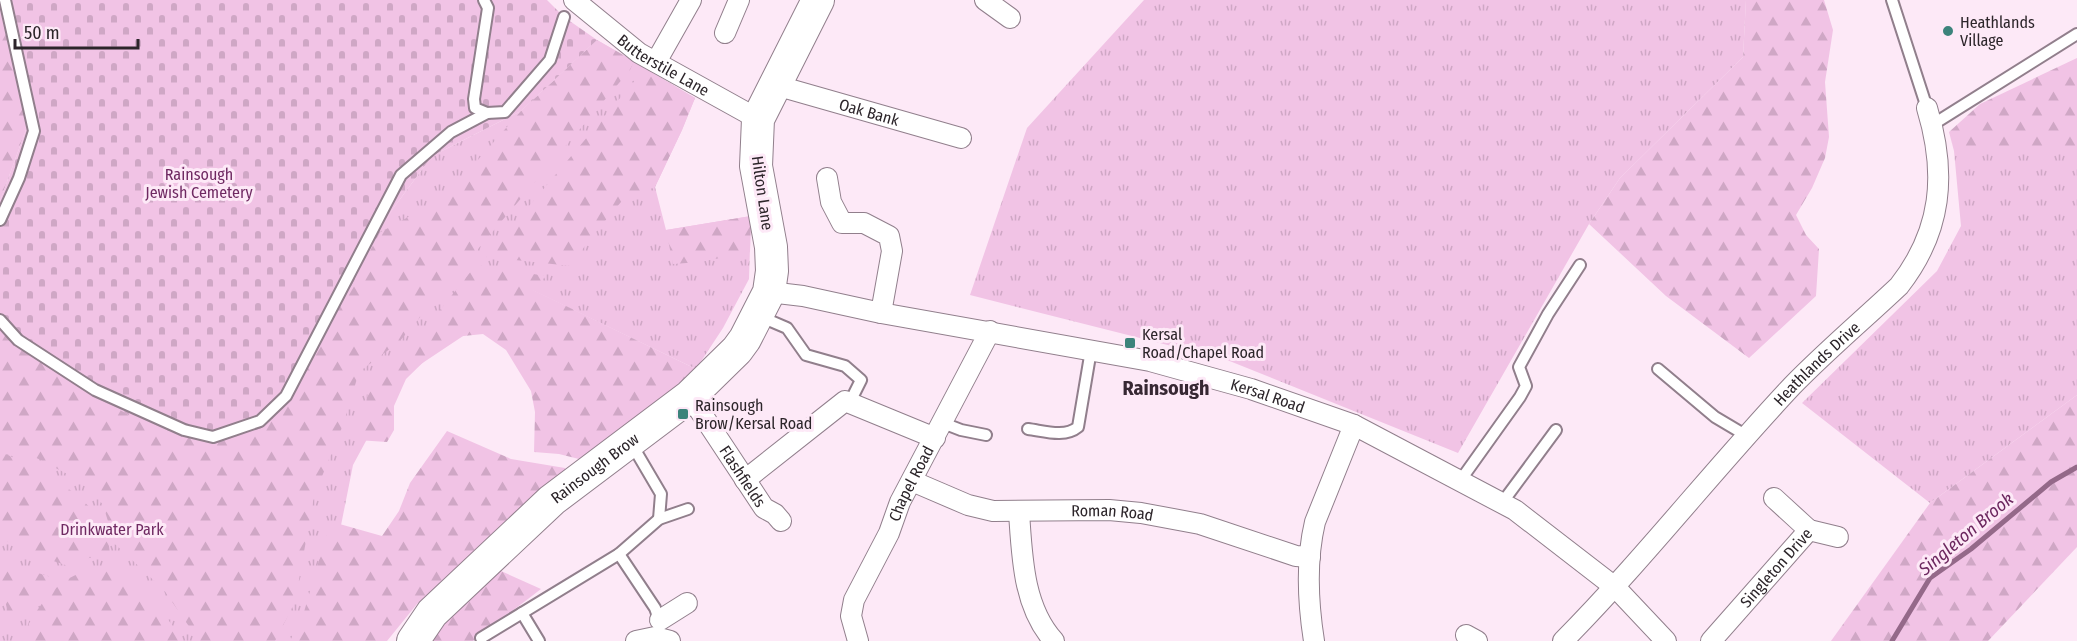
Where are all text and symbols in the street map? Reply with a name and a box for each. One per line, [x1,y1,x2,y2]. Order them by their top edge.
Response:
scale bar [15,12,138,50]
place label: Heathlands Village [1960,13,2035,50]
text: 50 m [24,22,60,44]
marker: Heathlands Village [1941,24,1955,38]
street label: Butterstile Lane [613,30,713,100]
street label: Oak Bank [837,95,902,130]
street label: Hilton Lane [748,155,777,231]
park label: Rainsough Jewish Cemetery [145,165,254,202]
street label: Heathlands Drive [1770,318,1864,410]
place label: Kersal Road/Chapel Road [1142,325,1264,362]
marker: Kersal Road/Chapel Road [1123,336,1137,350]
street label: Kersal Road [1228,375,1307,417]
district label: Rainsough [1123,376,1209,400]
place label: Rainsough Brow/Kersal Road [695,396,812,433]
marker: Rainsough Brow/Kersal Road [676,407,690,421]
street label: Rainsough Brow [547,429,643,508]
street label: Flashfields [715,442,770,511]
street label: Chapel Road [885,443,938,524]
water label: Singleton Brook [1913,488,2018,581]
street label: Roman Road [1071,501,1155,525]
park label: Drinkwater Park [60,520,164,539]
street label: Singleton Drive [1736,524,1816,611]

